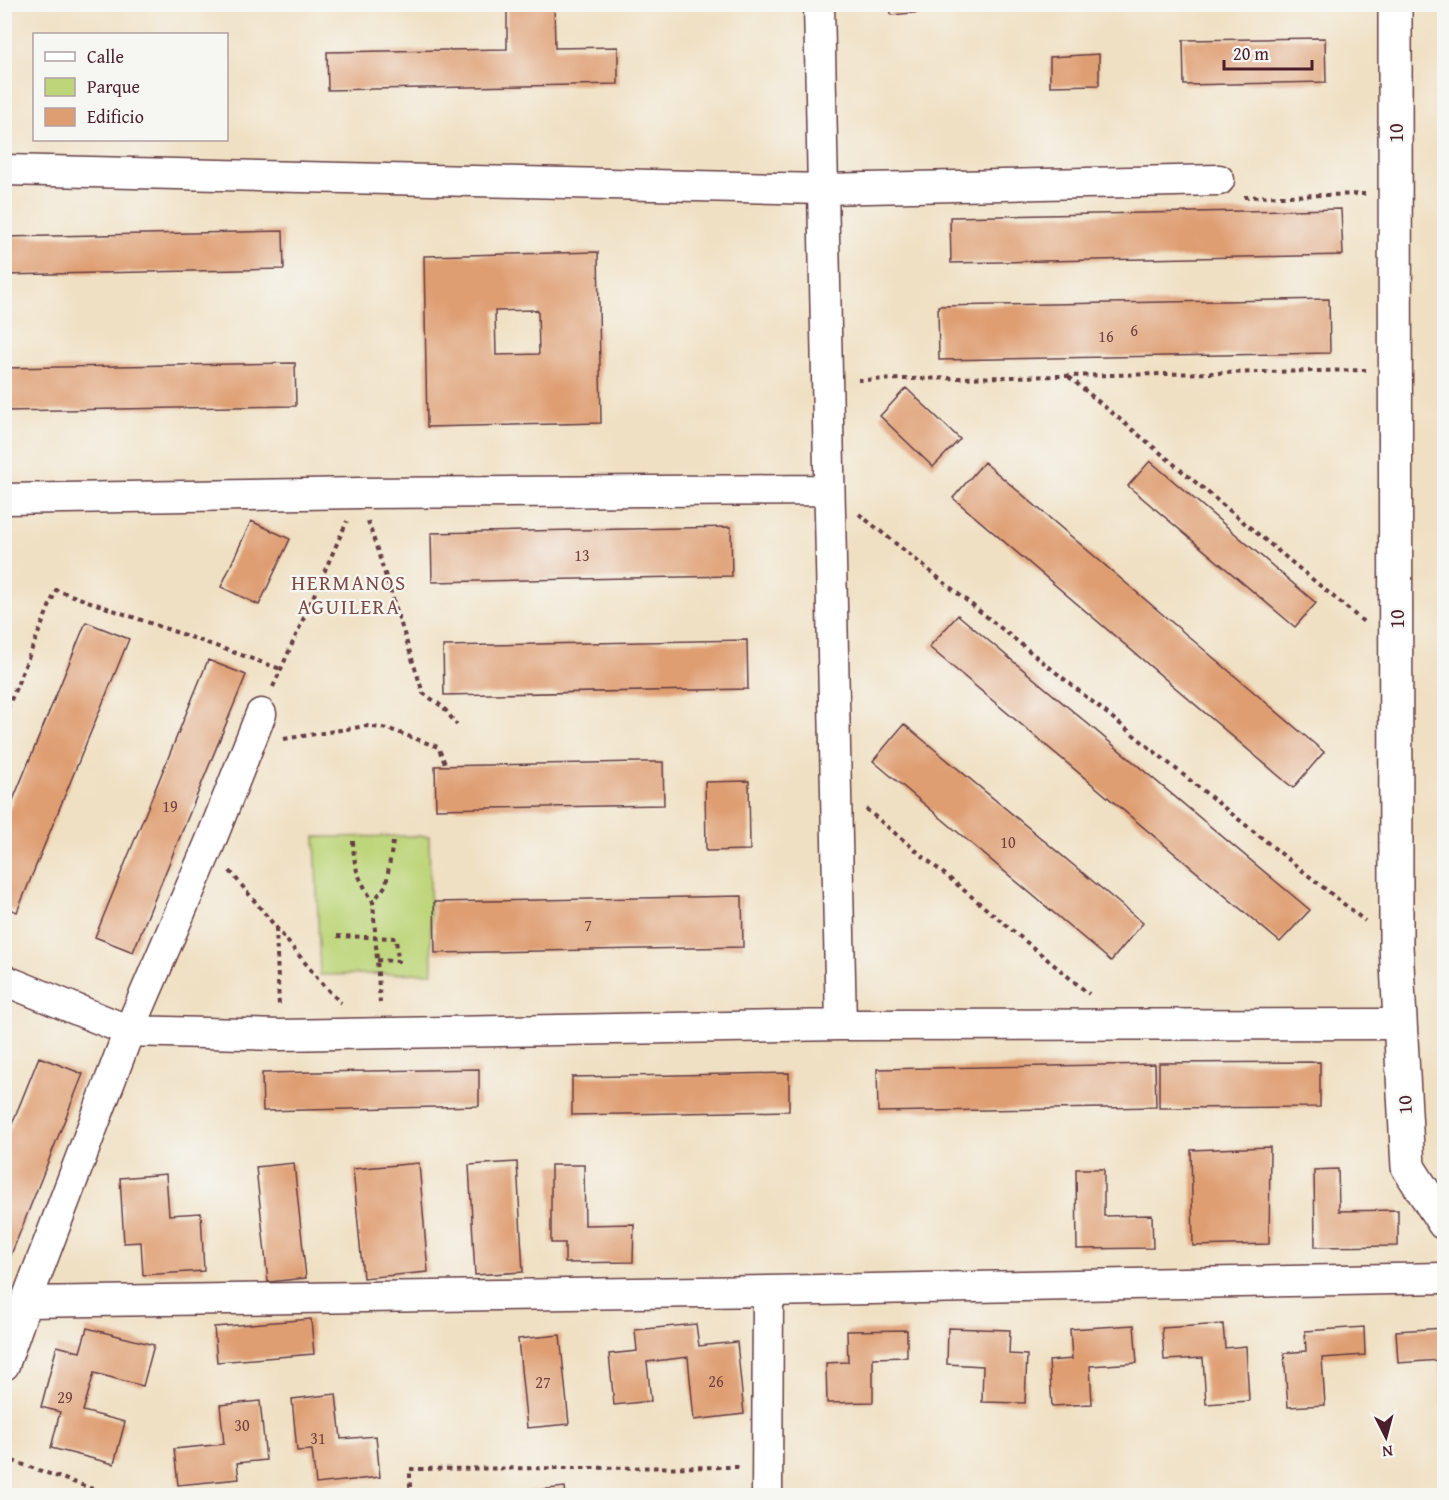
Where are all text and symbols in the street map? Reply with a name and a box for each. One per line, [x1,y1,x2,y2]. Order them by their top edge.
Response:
legend [33,33,228,141]
scale bar [1224,33,1312,71]
text: 20 m [1233,40,1269,67]
text: Calle [87,43,124,70]
text: Parque [87,73,140,100]
text: Edificio [87,103,144,130]
street label: 10 [1381,123,1410,143]
house number: 6 [1130,318,1138,342]
house number: 16 [1098,324,1114,348]
house number: 13 [574,543,590,567]
district label: HERMANOS AGUILERA [291,567,407,622]
street label: 10 [1382,609,1411,629]
house number: 19 [162,794,178,818]
house number: 10 [1000,830,1016,854]
house number: 7 [584,913,592,937]
street label: 10 [1389,1095,1419,1115]
house number: 26 [708,1369,724,1393]
house number: 27 [535,1370,551,1394]
house number: 29 [57,1385,73,1409]
north arrow [1356,1407,1416,1467]
house number: 30 [234,1413,250,1437]
house number: 31 [310,1426,326,1450]
text: N [1381,1439,1394,1464]

